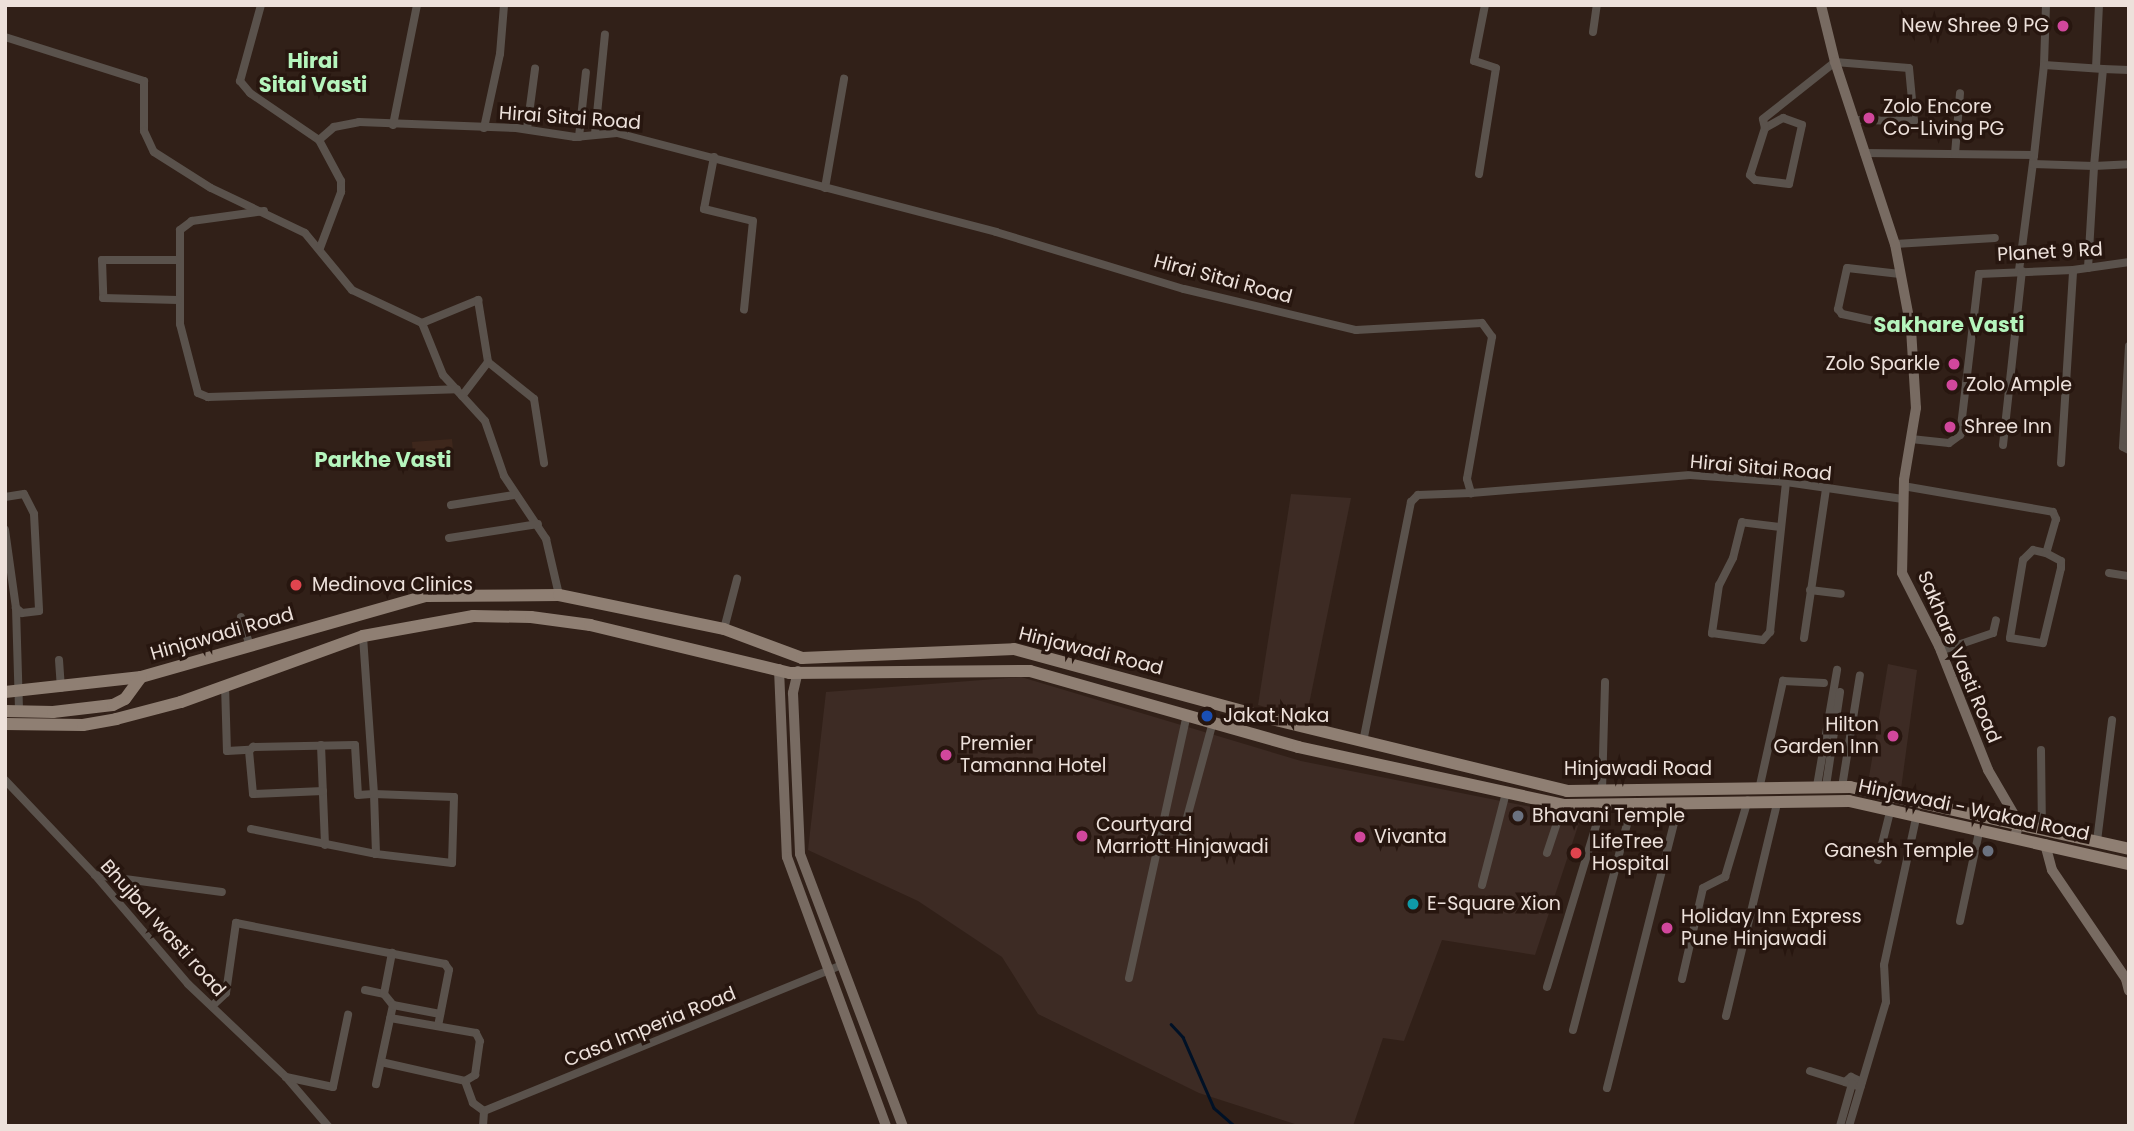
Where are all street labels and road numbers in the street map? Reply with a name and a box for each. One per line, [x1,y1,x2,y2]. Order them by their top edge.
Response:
street label: Hirai Sitai Road [498,102,642,134]
street label: Planet 9 Rd [1997,238,2103,266]
street label: Hirai Sitai Road [1151,250,1295,308]
street label: Hirai Sitai Road [1689,450,1833,486]
street label: Sakhare Vasti Road [1912,568,2006,746]
street label: Hinjawadi Road [148,603,296,665]
street label: Hinjawadi Road [1016,622,1166,680]
street label: Hinjawadi Road [1564,758,1712,780]
street label: Hinjawadi - Wakad Road [1856,774,2092,846]
street label: Bhujbal wasti road [96,855,230,1001]
street label: Casa Imperia Road [561,982,739,1072]

